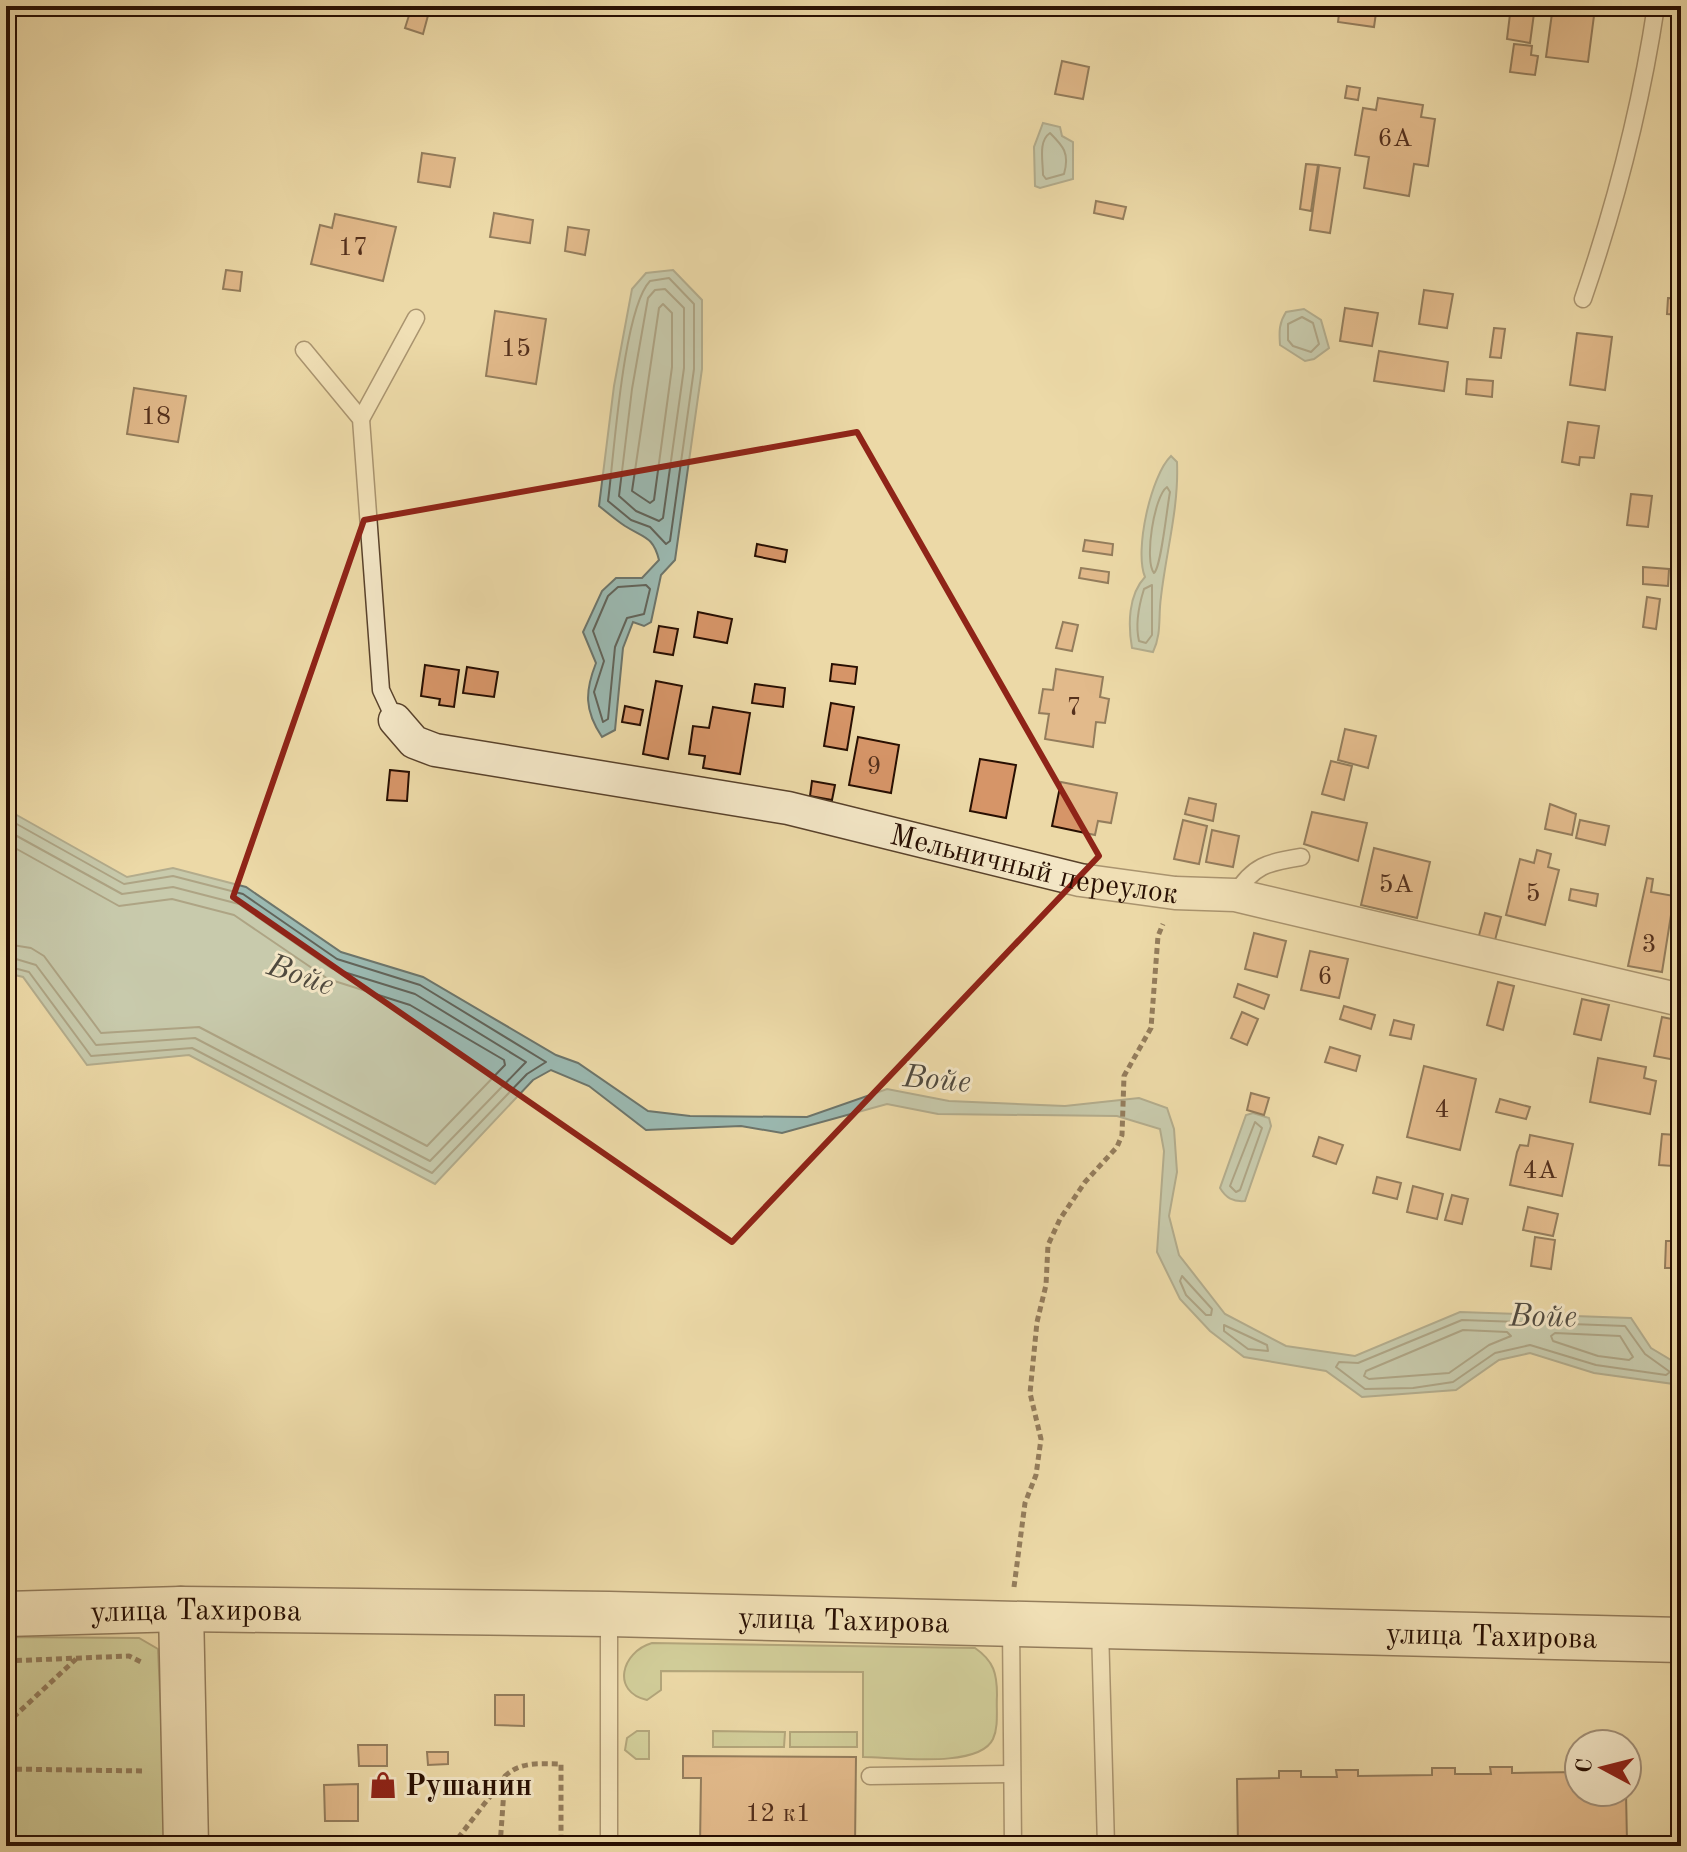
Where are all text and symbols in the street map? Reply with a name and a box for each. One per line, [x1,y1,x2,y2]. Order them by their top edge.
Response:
house number: 6А [1378,126,1413,152]
house number: 17 [338,235,368,261]
house number: 15 [501,336,531,362]
house number: 18 [141,404,171,430]
house number: 7 [1066,695,1082,721]
house number: 9 [866,754,882,780]
street label: Мельничный переулок [887,821,1180,910]
house number: 5А [1379,872,1414,898]
house number: 5 [1525,881,1541,907]
house number: 3 [1641,932,1657,958]
water label: Войе [262,950,338,1003]
house number: 6 [1317,964,1333,990]
water label: Войе [900,1062,972,1100]
house number: 4 [1434,1097,1450,1123]
house number: 4А [1523,1158,1558,1184]
water label: Войе [1508,1301,1577,1335]
street label: улица Тахирова [90,1596,302,1629]
street label: улица Тахирова [738,1604,950,1639]
street label: улица Тахирова [1386,1620,1598,1655]
north arrow [1563,1728,1643,1808]
text: С [1573,1757,1597,1774]
shop icon: Рушанин [368,1770,398,1800]
place label: Рушанин [405,1772,532,1802]
house number: 12 к1 [745,1801,811,1827]

